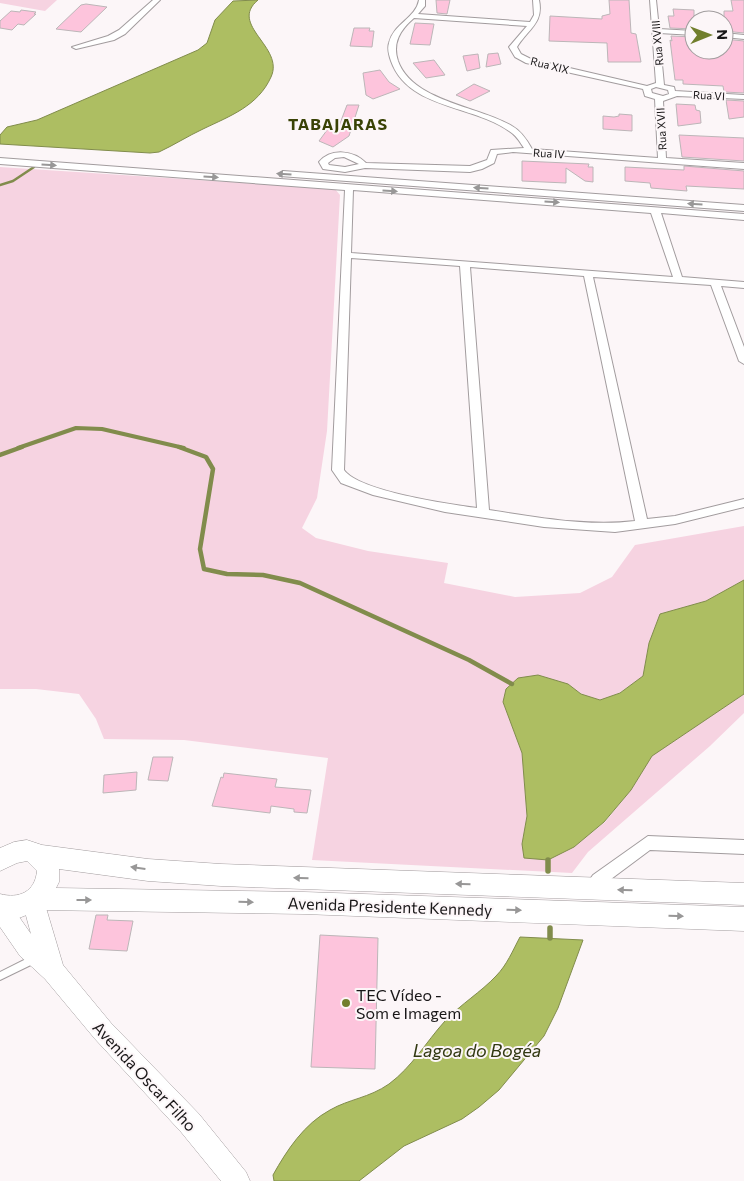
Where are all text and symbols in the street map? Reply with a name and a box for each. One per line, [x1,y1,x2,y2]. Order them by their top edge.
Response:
north arrow [684,10,734,60]
street label: Rua XVIII [649,20,665,66]
text: N [714,29,731,40]
street label: Rua XIX [529,54,571,76]
street label: Rua VI [693,88,725,102]
street label: Rua XVII [653,107,669,151]
district label: TABAJARAS [288,114,388,133]
street label: Rua IV [533,145,566,161]
one-way arrow [41,161,57,169]
one-way arrow [276,170,292,178]
one-way arrow [203,173,219,181]
one-way arrow [473,184,489,192]
one-way arrow [382,187,398,195]
one-way arrow [545,198,561,206]
one-way arrow [687,200,703,208]
one-way arrow [130,864,146,872]
one-way arrow [292,874,308,882]
one-way arrow [455,880,471,888]
one-way arrow [617,886,633,894]
street label: Avenida Presidente Kennedy [288,893,492,919]
one-way arrow [76,896,92,904]
one-way arrow [239,898,255,906]
one-way arrow [506,906,522,914]
one-way arrow [668,912,684,920]
place label: TEC Vídeo - Som e Imagem [356,985,461,1022]
marker: TEC Vídeo - Som e Imagem [340,997,352,1009]
street label: Avenida Oscar Filho [89,1017,201,1135]
water label: Lagoa do Bogéa [413,1039,541,1061]

